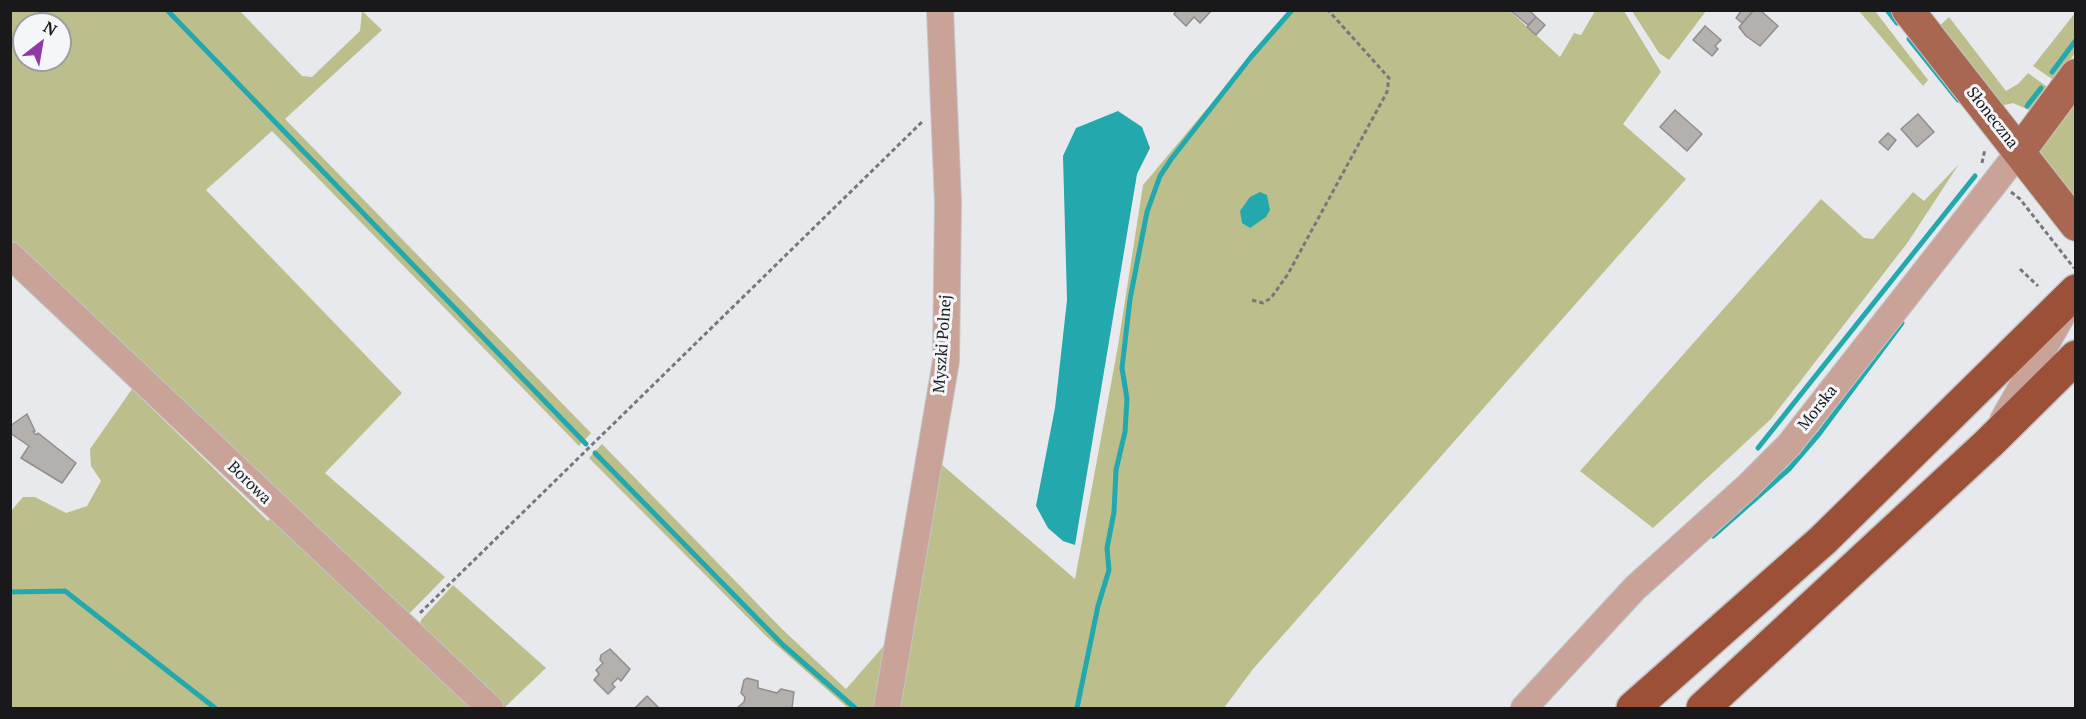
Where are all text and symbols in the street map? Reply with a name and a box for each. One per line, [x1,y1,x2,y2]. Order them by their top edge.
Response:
north arrow [12,12,72,72]
text: N [39,16,61,41]
street label: Słoneczna [1962,83,2022,153]
street label: Myszki Polnej [930,294,956,394]
street label: Morska [1794,382,1842,434]
street label: Borowa [223,458,275,508]

